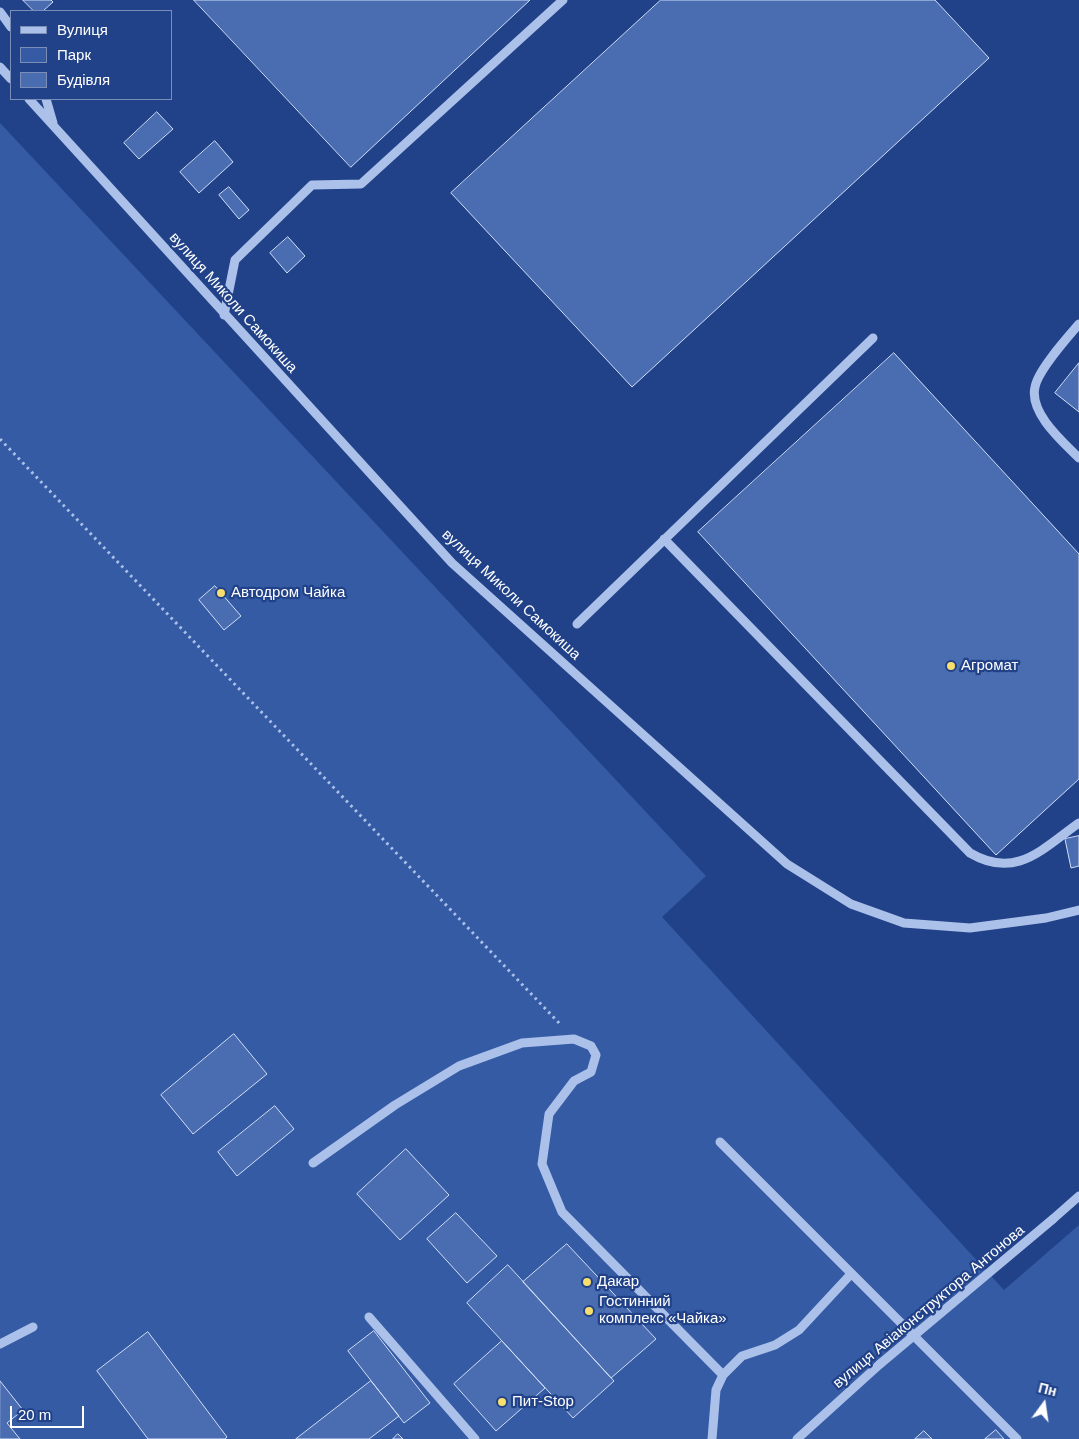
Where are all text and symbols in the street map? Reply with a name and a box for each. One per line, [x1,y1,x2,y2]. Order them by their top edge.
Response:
legend [10,10,172,100]
text: Вулиця [57,21,108,38]
text: Парк [57,46,91,63]
text: Будівля [57,71,110,88]
street label: вулиця Миколи Самокиша [165,229,301,377]
street label: вулиця Миколи Самокиша [438,526,584,664]
place label: Автодром Чайка [231,584,345,602]
marker: Автодром Чайка [215,587,227,599]
place label: Агромат [961,657,1018,675]
marker: Агромат [945,660,957,672]
street label: вулиця Авіаконструктора Антонова [830,1221,1028,1393]
place label: Дакар [597,1273,639,1291]
marker: Дакар [581,1276,593,1288]
place label: Гостинний комплекс «Чайка» [599,1293,727,1328]
marker: Гостинний комплекс «Чайка» [583,1305,595,1317]
north arrow [1019,1379,1069,1429]
text: Пн [1037,1379,1059,1399]
place label: Пит-Stop [512,1393,574,1411]
scale bar [12,1396,86,1428]
marker: Пит-Stop [496,1396,508,1408]
text: 20 m [18,1406,51,1423]

